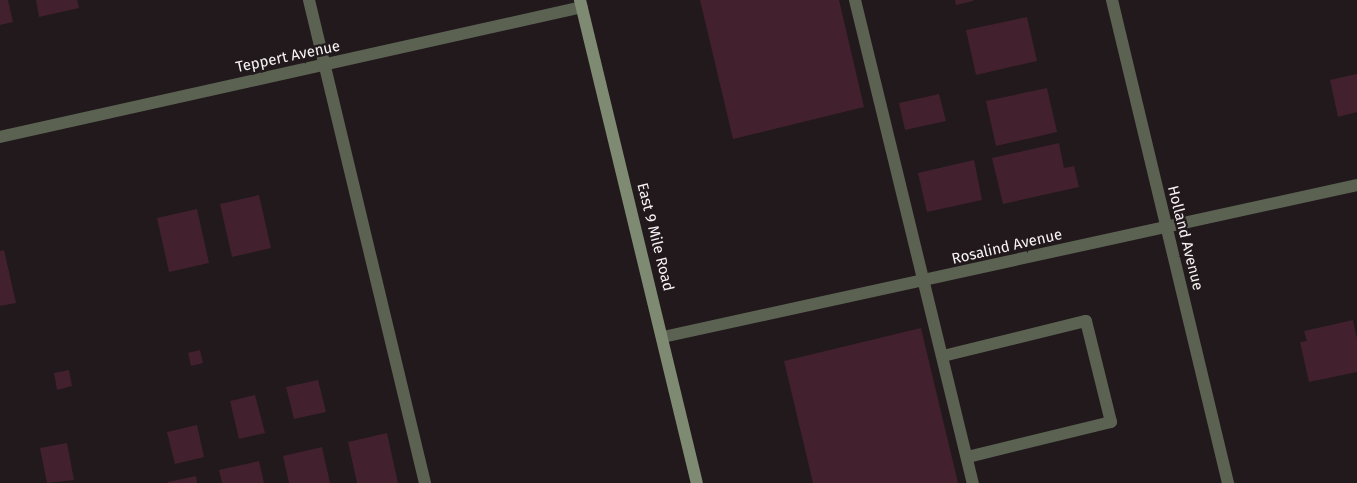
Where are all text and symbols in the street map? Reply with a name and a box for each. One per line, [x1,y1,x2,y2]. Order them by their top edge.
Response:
street label: Teppert Avenue [234,37,342,77]
street label: East 9 Mile Road [633,181,677,293]
street label: Holland Avenue [1163,184,1207,292]
street label: Rosalind Avenue [950,226,1064,268]

